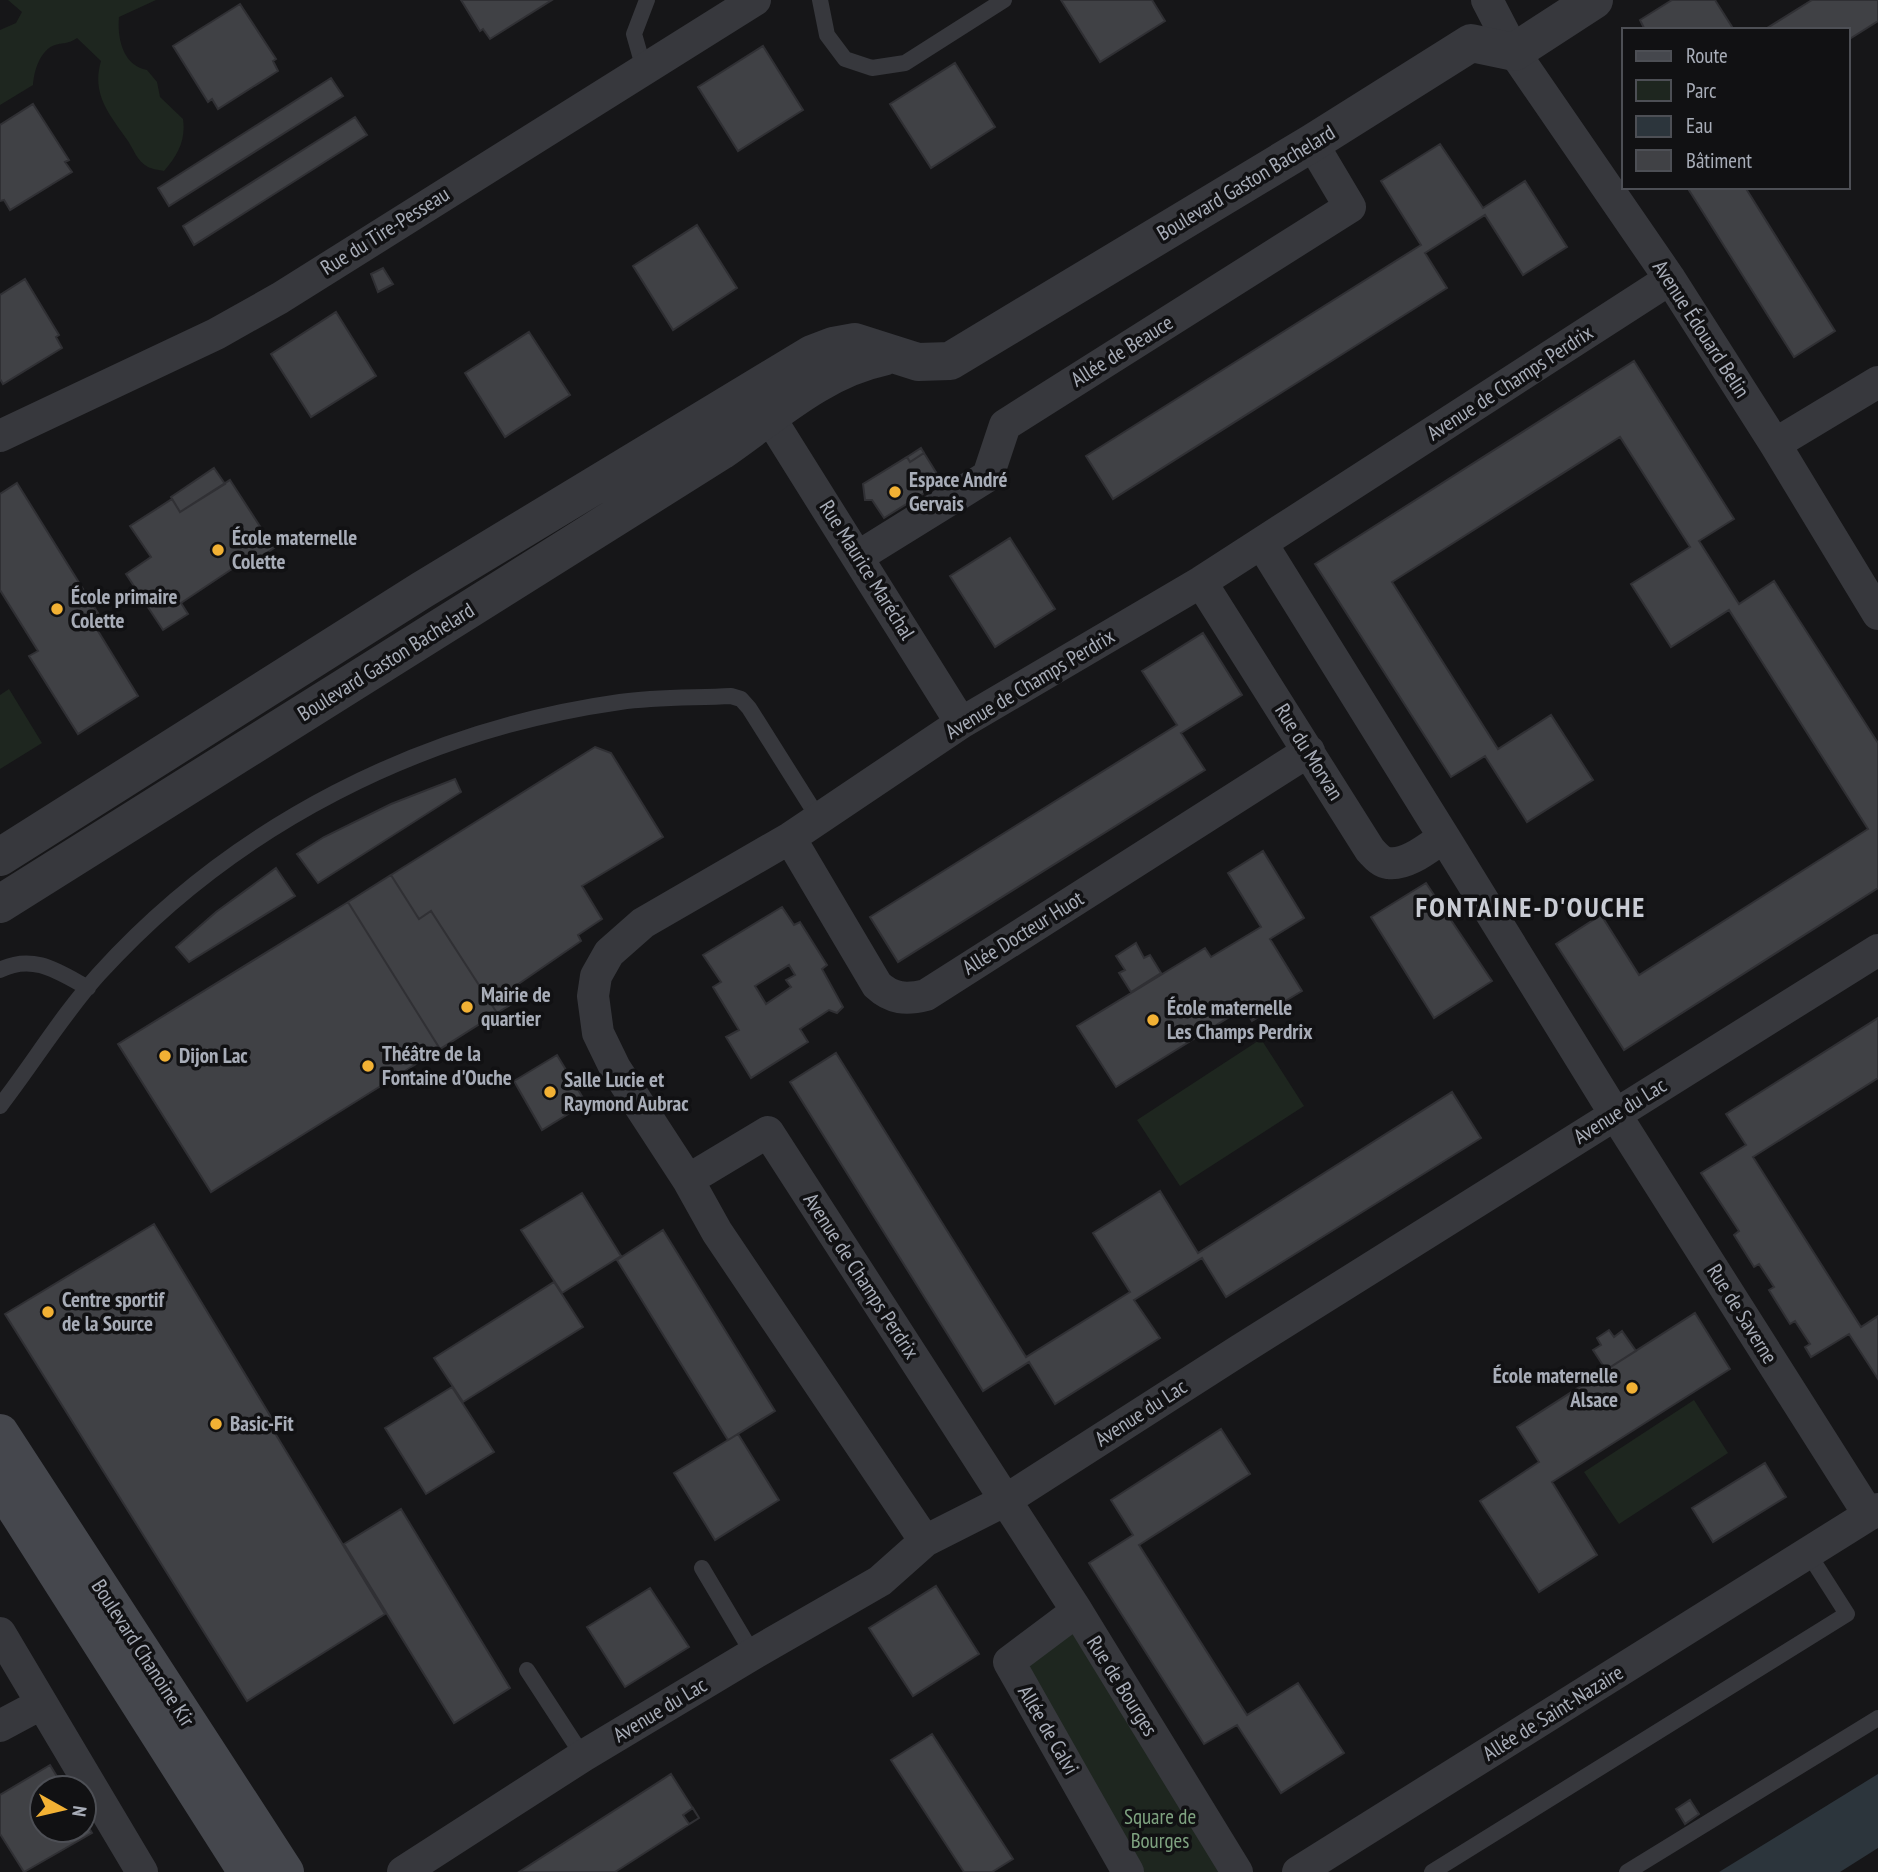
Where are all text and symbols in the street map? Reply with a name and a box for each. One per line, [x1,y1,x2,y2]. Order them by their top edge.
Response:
legend [1622,28,1850,189]
text: Route [1686,42,1728,69]
text: Parc [1686,77,1717,104]
text: Eau [1686,112,1713,139]
street label: Boulevard Gaston Bachelard [1152,119,1340,246]
text: Bâtiment [1686,147,1752,174]
street label: Rue du Tire-Pesseau [315,180,454,281]
street label: Avenue Édouard Belin [1647,255,1756,403]
street label: Allée de Beauce [1066,309,1178,393]
street label: Avenue de Champs Perdrix [1422,319,1598,446]
place label: Espace André Gervais [909,466,1008,517]
marker: Espace André Gervais [887,484,903,500]
street label: Rue Maurice Maréchal [814,495,921,645]
place label: École maternelle Colette [232,524,357,575]
marker: École maternelle Colette [210,542,226,558]
place label: École primaire Colette [71,583,178,634]
street label: Boulevard Gaston Bachelard [292,596,479,727]
marker: École primaire Colette [49,601,65,617]
street label: Avenue de Champs Perdrix [940,622,1120,745]
street label: Rue du Morvan [1269,698,1350,805]
street label: Allée Docteur Huot [957,885,1088,981]
district label: FONTAINE-D'OUCHE [1416,888,1646,925]
place label: Mairie de quartier [481,981,551,1032]
place label: École maternelle Les Champs Perdrix [1167,994,1313,1045]
marker: Mairie de quartier [459,999,475,1015]
marker: École maternelle Les Champs Perdrix [1145,1012,1161,1028]
place label: Théâtre de la Fontaine d'Ouche [382,1040,512,1091]
place label: Dijon Lac [179,1042,248,1069]
marker: Dijon Lac [157,1048,173,1064]
marker: Théâtre de la Fontaine d'Ouche [360,1058,376,1074]
place label: Salle Lucie et Raymond Aubrac [564,1066,689,1117]
street label: Avenue du Lac [1568,1071,1672,1150]
marker: Salle Lucie et Raymond Aubrac [542,1084,558,1100]
street label: Avenue de Champs Perdrix [798,1188,925,1364]
street label: Rue de Saverne [1701,1259,1784,1369]
place label: Centre sportif de la Source [62,1286,166,1337]
marker: Centre sportif de la Source [40,1304,56,1320]
place label: École maternelle Alsace [1493,1362,1618,1413]
street label: Avenue du Lac [1090,1373,1192,1452]
marker: École maternelle Alsace [1624,1380,1640,1396]
place label: Basic-Fit [230,1410,294,1437]
marker: Basic-Fit [208,1416,224,1432]
street label: Boulevard Chanoine Kir [86,1574,201,1732]
street label: Rue de Bourges [1081,1631,1164,1741]
street label: Allée de Saint-Nazaire [1477,1659,1628,1767]
street label: Avenue du Lac [608,1671,712,1748]
street label: Allée de Calvi [1012,1680,1085,1779]
north arrow [28,1774,98,1844]
park label: Square de Bourges [1124,1803,1196,1854]
text: N [67,1805,92,1818]

